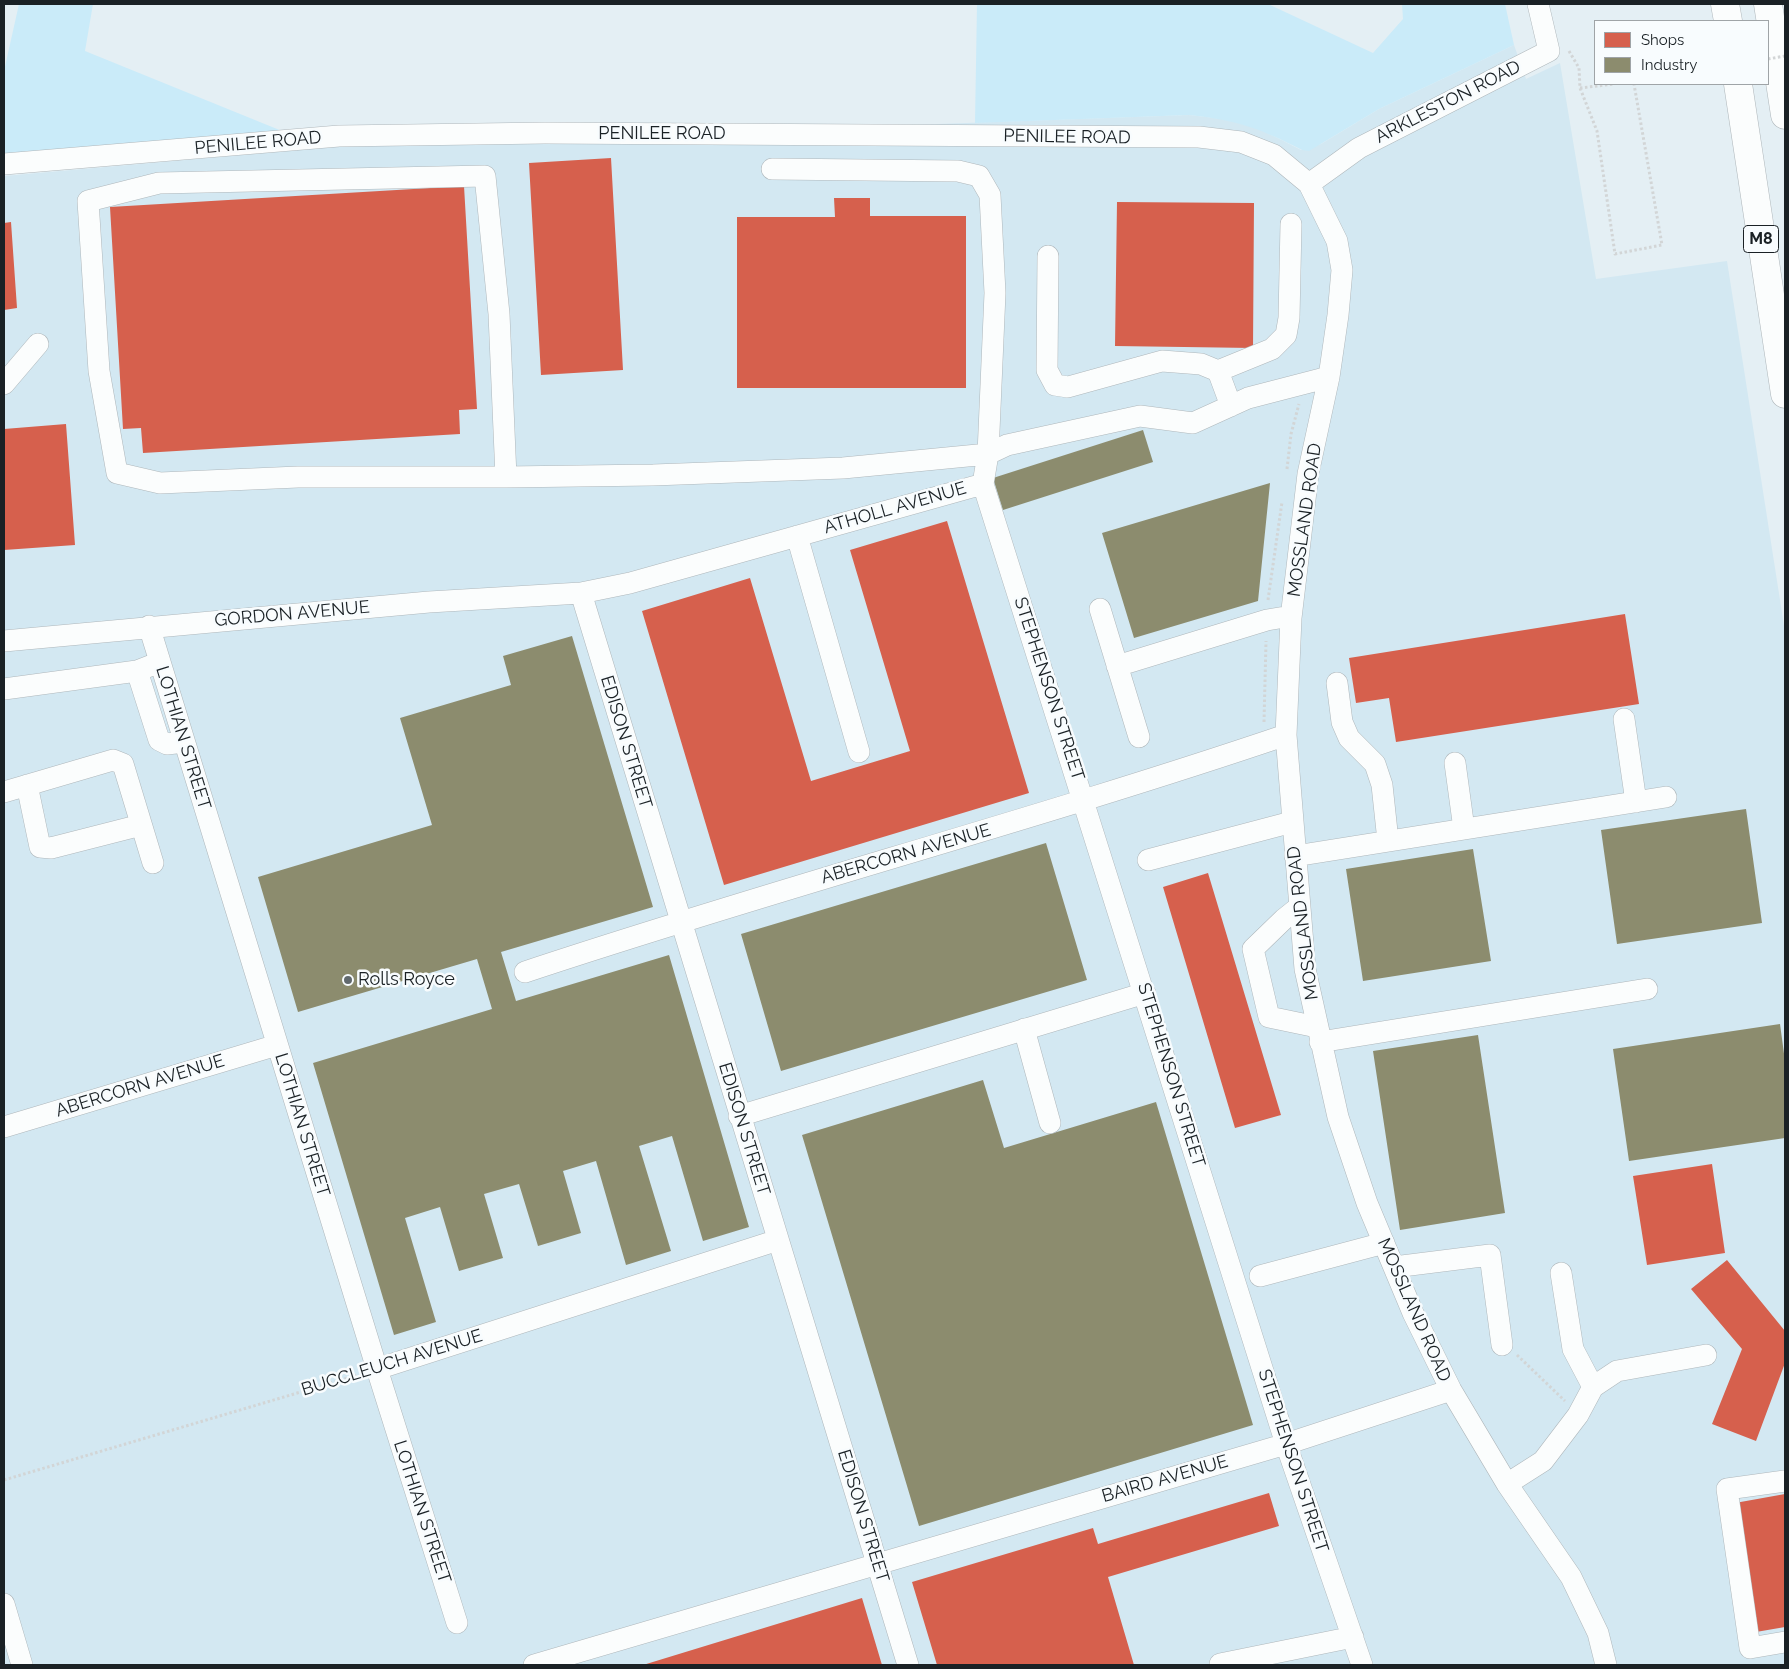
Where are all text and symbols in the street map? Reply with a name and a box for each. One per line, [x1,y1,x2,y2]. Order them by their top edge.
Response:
legend [1594,20,1769,85]
text: Shops [1641,31,1684,49]
street label: ARKLESTON ROAD [1372,56,1524,148]
text: Industry [1641,56,1697,74]
street label: PENILEE ROAD [598,123,726,145]
street label: PENILEE ROAD [1003,125,1131,149]
street label: PENILEE ROAD [194,127,322,159]
road number: M8 [1744,225,1778,252]
street label: MOSSLAND ROAD [1284,442,1326,598]
street label: ATHOLL AVENUE [821,477,969,539]
street label: STEPHENSON STREET [1009,595,1089,783]
street label: GORDON AVENUE [213,596,371,632]
street label: LOTHIAN STREET [151,664,215,812]
street label: EDISON STREET [596,673,656,811]
street label: ABERCORN AVENUE [819,819,993,889]
street label: MOSSLAND ROAD [1283,845,1323,1001]
place label: Rolls Royce [358,969,455,991]
marker: Rolls Royce [342,974,354,986]
street label: STEPHENSON STREET [1133,980,1209,1170]
street label: ABERCORN AVENUE [53,1050,227,1122]
street label: LOTHIAN STREET [270,1051,334,1199]
street label: EDISON STREET [714,1060,774,1198]
street label: MOSSLAND ROAD [1373,1235,1455,1385]
street label: BUCCLEUCH AVENUE [299,1325,485,1401]
street label: STEPHENSON STREET [1253,1367,1333,1555]
street label: LOTHIAN STREET [389,1438,455,1586]
street label: EDISON STREET [833,1447,893,1585]
street label: BAIRD AVENUE [1099,1451,1231,1507]

